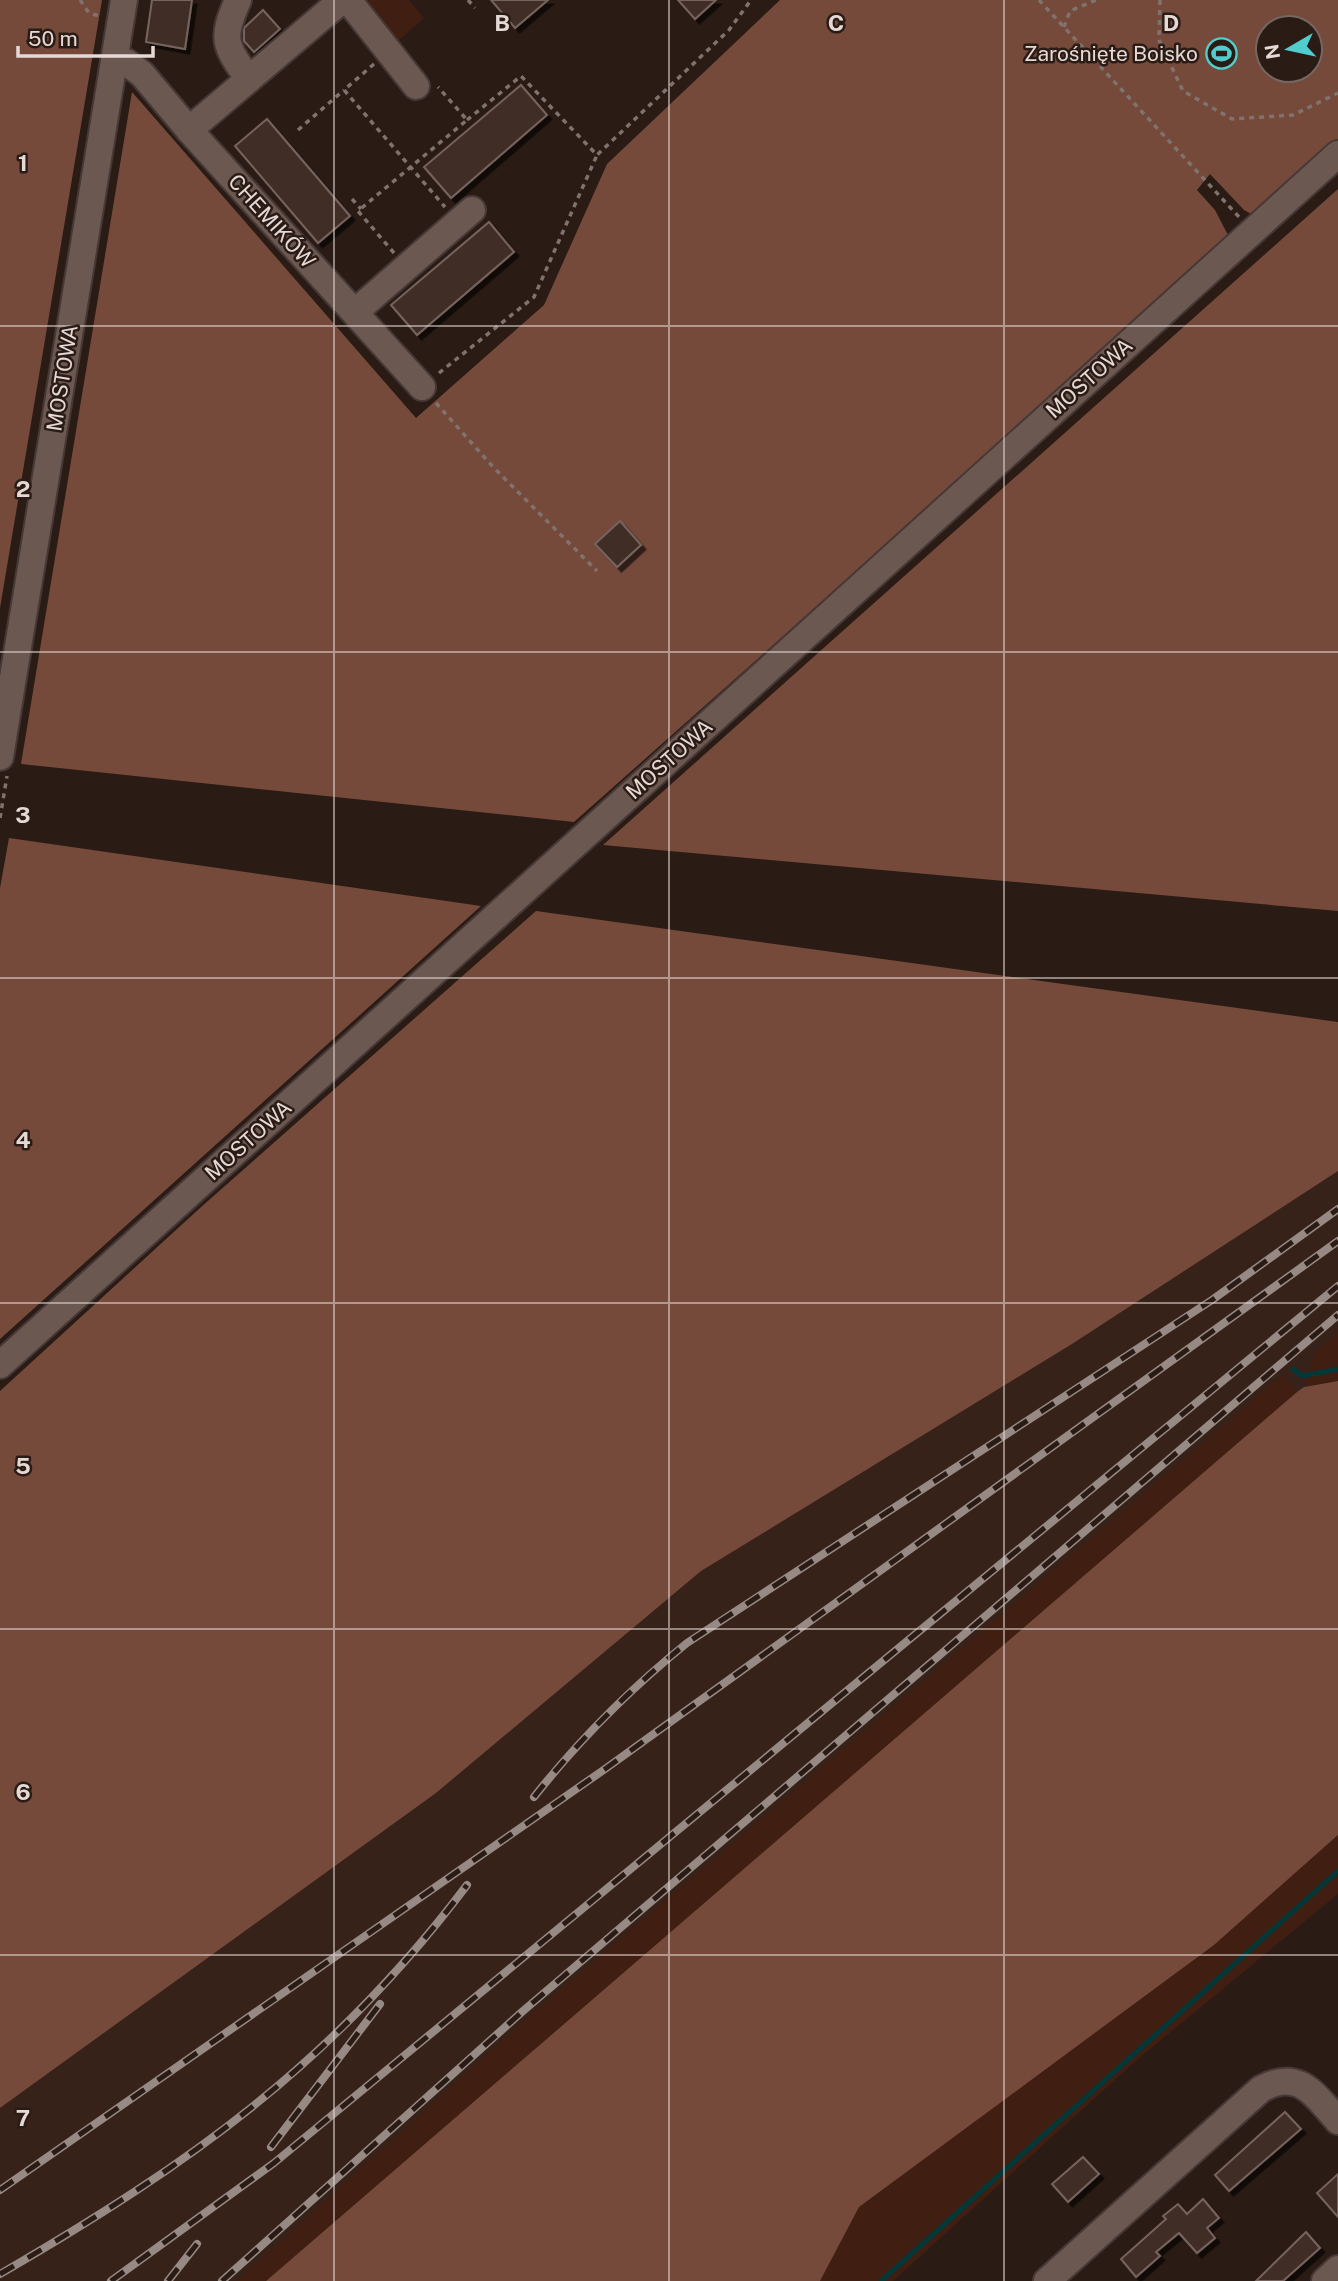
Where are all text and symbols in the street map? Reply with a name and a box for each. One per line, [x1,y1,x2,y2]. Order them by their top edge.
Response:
text: B [494,9,510,36]
text: C [828,9,844,36]
text: D [1163,9,1179,36]
scale bar [18,14,152,58]
north arrow [1254,14,1324,84]
text: 50 m [28,26,78,51]
sports icon: Zarośnięte Boisko [1204,36,1238,70]
place label: Zarośnięte Boisko [1024,41,1198,66]
text: N [1260,43,1284,61]
text: 1 [18,149,28,176]
street label: CHEMIKÓW [223,169,321,273]
street label: MOSTOWA [41,323,83,433]
street label: MOSTOWA [1041,333,1137,423]
text: 2 [16,475,30,502]
street label: MOSTOWA [621,714,717,804]
text: 3 [15,801,31,828]
street label: MOSTOWA [200,1095,296,1185]
text: 4 [15,1126,31,1153]
text: 5 [15,1452,31,1479]
text: 6 [15,1778,31,1805]
text: 7 [16,2104,30,2131]

